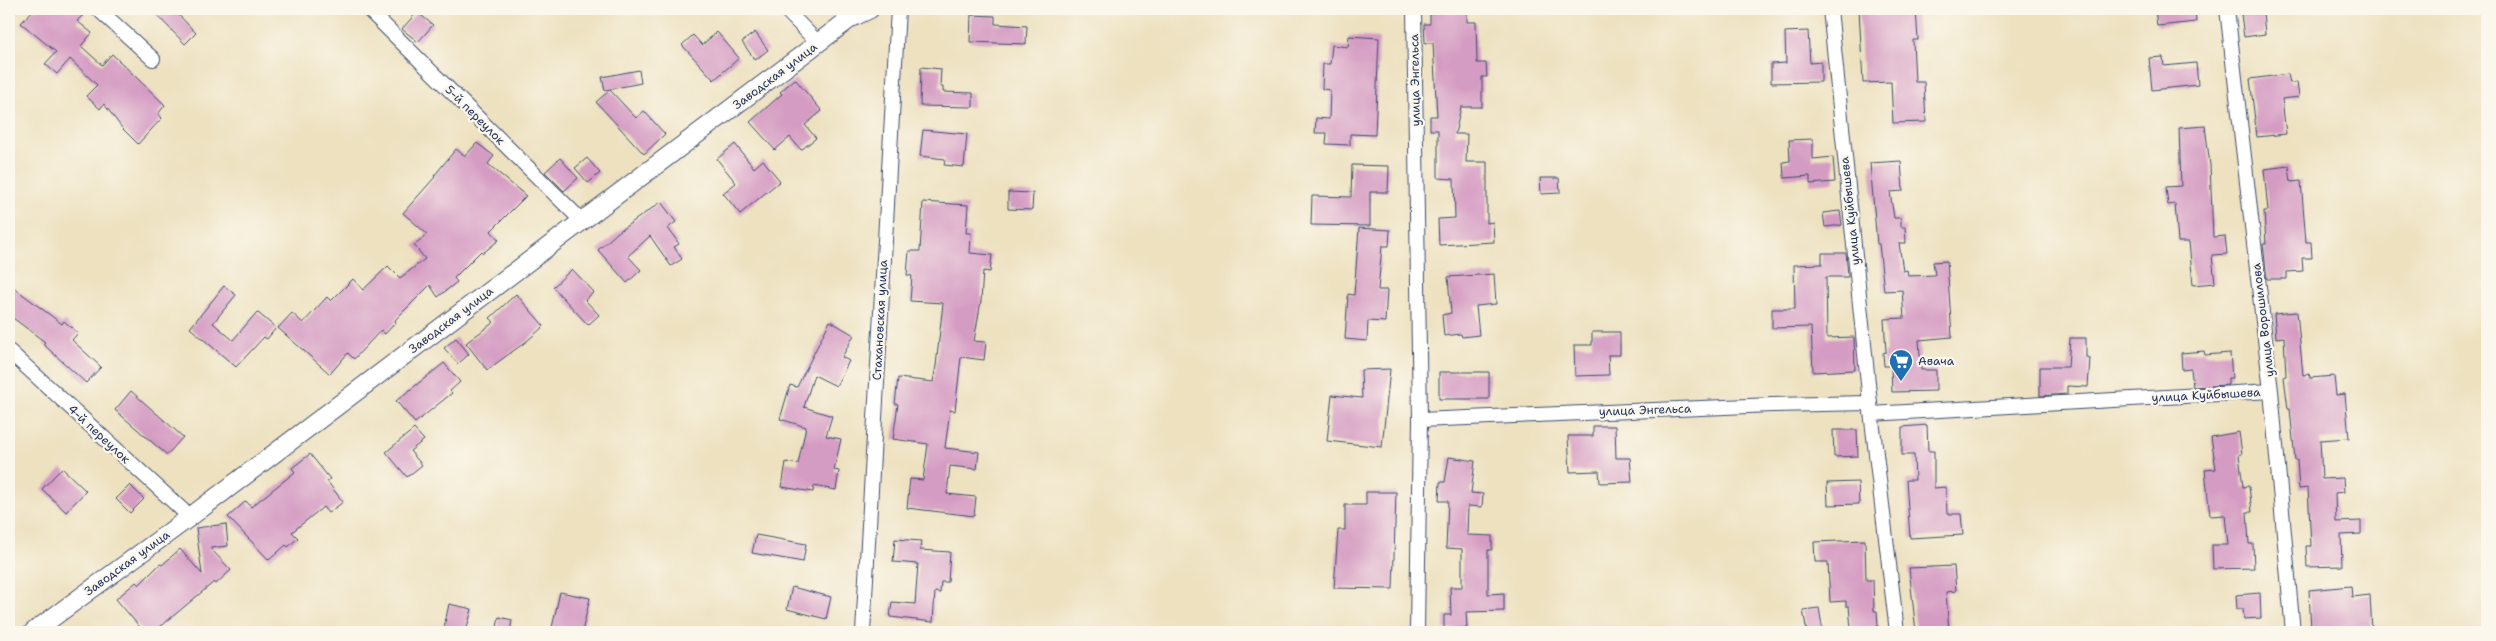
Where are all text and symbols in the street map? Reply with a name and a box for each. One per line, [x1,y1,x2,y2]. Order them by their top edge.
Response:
street label: улица Энгельса [1406,33,1424,126]
street label: Заводская улица [730,39,821,113]
street label: 5-й переулок [442,82,509,149]
street label: улица Куйбышева [1836,155,1864,266]
street label: Стахановская улица [869,259,891,381]
street label: улица Ворошилова [2248,262,2278,378]
street label: Заводская улица [406,283,497,357]
supermarket icon: Авача [1888,348,1914,382]
place label: Авача [1918,353,1955,369]
street label: улица Куйбышева [2151,384,2261,406]
street label: улица Энгельса [1599,400,1692,420]
street label: 4-й переулок [65,401,134,467]
street label: Заводская улица [81,526,173,599]

